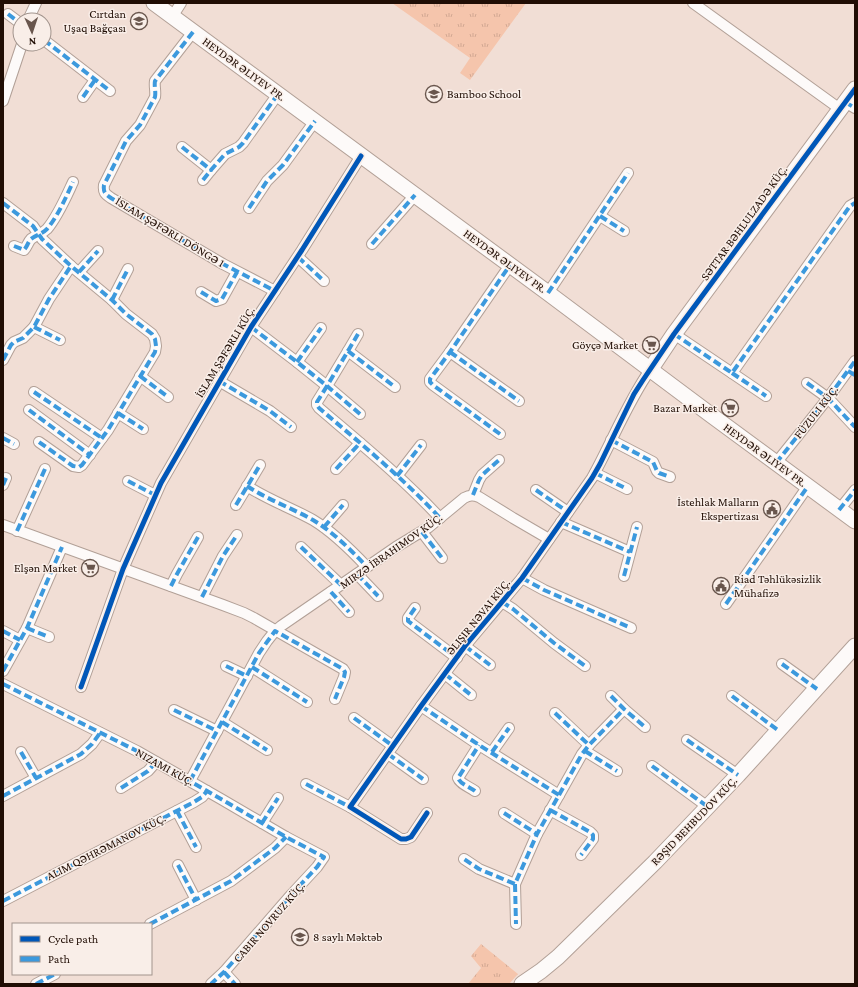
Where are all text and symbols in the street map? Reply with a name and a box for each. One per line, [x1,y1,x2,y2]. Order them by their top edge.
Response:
place label: Cırtdan Uşaq Bağçası [64,7,127,35]
school or university icon: Cırtdan Uşaq Bağçası [129,11,149,31]
north arrow [12,12,52,52]
street label: HEYDƏR ƏLIYEV PR. [200,34,289,104]
text: N [28,36,37,48]
school or university icon: Bamboo School [424,84,444,104]
place label: Bamboo School [447,87,521,101]
street label: SƏTTAR BƏHLULZADƏ KÜÇ. [698,163,790,283]
street label: İSLAM ŞƏFƏRLI DÖNGƏ 1 [113,194,227,270]
street label: HEYDƏR ƏLIYEV PR. [461,226,550,296]
street label: İSLAM ŞƏFƏRLI KÜÇ. [192,304,258,400]
supermarket icon: Göyçə Market [641,335,661,355]
place label: Göyçə Market [572,338,639,352]
street label: FÜZULI KÜÇ. [791,382,841,441]
supermarket icon: Bazar Market [720,398,740,418]
place label: Bazar Market [653,401,718,415]
street label: HEYDƏR ƏLIYEV PR. [721,420,810,490]
place label: İstehlak Malların Ekspertizası [677,495,760,523]
public building icon: İstehlak Malların Ekspertizası [762,499,782,519]
street label: MIRZƏ İBRAHIMOV KÜÇ. [337,510,445,592]
supermarket icon: Elşən Market [80,558,100,578]
place label: Elşən Market [14,561,78,575]
place label: Riad Təhlükəsizlik Mühafizə [734,572,821,600]
street label: ƏLIŞIR NƏVAI KÜÇ. [443,576,513,658]
public building icon: Riad Təhlükəsizlik Mühafizə [711,576,731,596]
street label: NIZAMI KÜÇ. [133,745,197,789]
street label: RƏŞID BEHBUDOV KÜÇ. [648,773,740,868]
street label: ALIM QƏHRƏMANOV KÜÇ. [44,811,168,883]
street label: CABIR NOVRUZ KÜÇ. [230,879,308,965]
legend [12,923,152,975]
school or university icon: 8 saylı Məktəb [290,927,310,947]
place label: 8 saylı Məktəb [313,930,382,944]
text: Cycle path [48,932,99,946]
text: Path [48,952,70,966]

